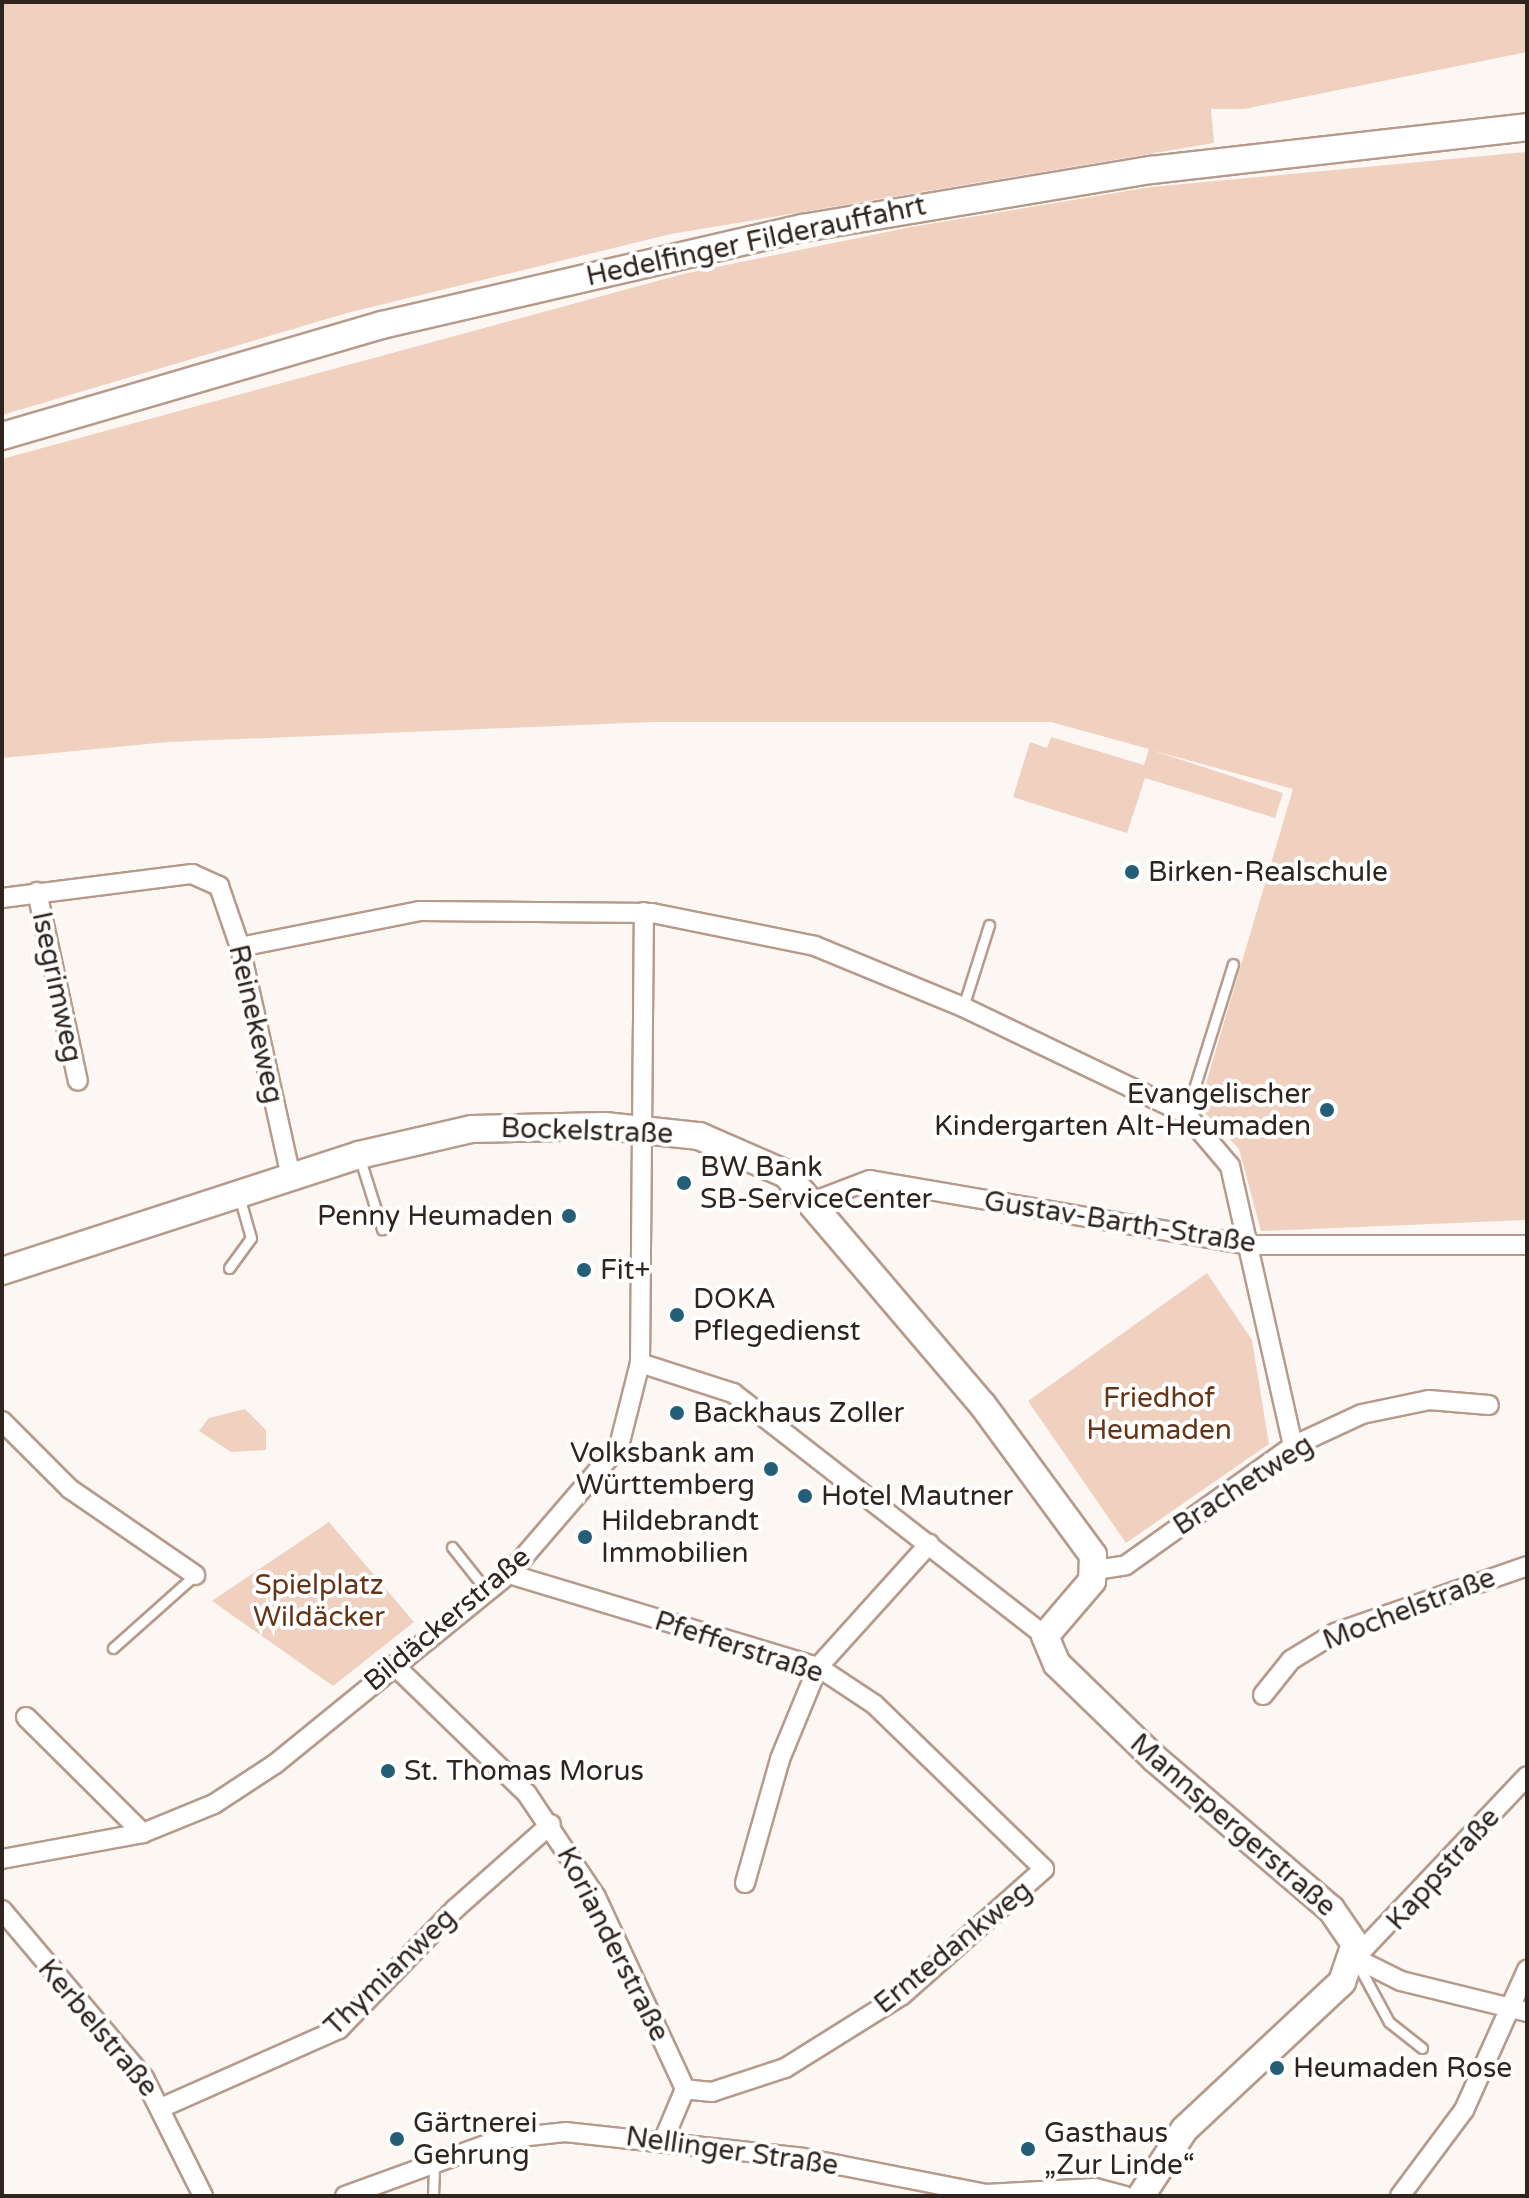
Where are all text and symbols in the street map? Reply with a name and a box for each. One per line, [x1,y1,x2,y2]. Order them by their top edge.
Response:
street label: Hedelfinger Filderauffahrt [583,189,929,293]
place label: Birken-Realschule [1148,855,1388,889]
marker: Birken-Realschule [1123,863,1141,881]
street label: Isegrimweg [25,909,89,1065]
street label: Reinekeweg [221,941,291,1107]
place label: Evangelischer Kindergarten Alt-Heumaden [934,1077,1311,1143]
marker: Evangelischer Kindergarten Alt-Heumaden [1318,1101,1336,1119]
street label: Bockelstraße [500,1111,674,1151]
place label: BW Bank SB-ServiceCenter [700,1150,932,1216]
marker: BW Bank SB-ServiceCenter [675,1174,693,1192]
street label: Gustav-Barth-Straße [982,1184,1258,1260]
place label: Penny Heumaden [317,1199,553,1233]
marker: Penny Heumaden [560,1207,578,1225]
place label: Fit+ [600,1253,650,1287]
marker: Fit+ [575,1261,593,1279]
place label: DOKA Pflegedienst [693,1282,861,1348]
marker: DOKA Pflegedienst [668,1306,686,1324]
park label: Friedhof Heumaden [1086,1381,1232,1447]
place label: Backhaus Zoller [693,1396,904,1430]
marker: Backhaus Zoller [668,1404,686,1422]
street label: Brachetweg [1167,1427,1319,1543]
place label: Volksbank am Württemberg [570,1436,755,1502]
marker: Volksbank am Württemberg [762,1460,780,1478]
place label: Hotel Mautner [821,1479,1013,1513]
marker: Hotel Mautner [796,1487,814,1505]
place label: Hildebrandt Immobilien [601,1504,759,1570]
marker: Hildebrandt Immobilien [576,1528,594,1546]
street label: Bildäckerstraße [357,1540,537,1698]
street label: Mochelstraße [1318,1561,1500,1657]
park label: Spielplatz Wildäcker [253,1568,385,1634]
street label: Pfefferstraße [650,1604,828,1690]
street label: Mannspergerstraße [1123,1726,1343,1924]
place label: St. Thomas Morus [404,1754,644,1788]
marker: St. Thomas Morus [379,1762,397,1780]
street label: Kappstraße [1379,1801,1507,1937]
street label: Korianderstraße [549,1841,677,2047]
street label: Erntedankweg [868,1873,1038,2021]
street label: Thymianweg [317,1901,463,2043]
street label: Kerbelstraße [31,1952,165,2104]
place label: Heumaden Rose [1293,2051,1512,2085]
marker: Heumaden Rose [1268,2059,1286,2077]
place label: Gärtnerei Gehrung [413,2106,537,2172]
place label: Gasthaus „Zur Linde“ [1044,2116,1195,2182]
street label: Nellinger Straße [624,2119,840,2183]
marker: Gärtnerei Gehrung [388,2130,406,2148]
marker: Gasthaus „Zur Linde“ [1019,2140,1037,2158]

